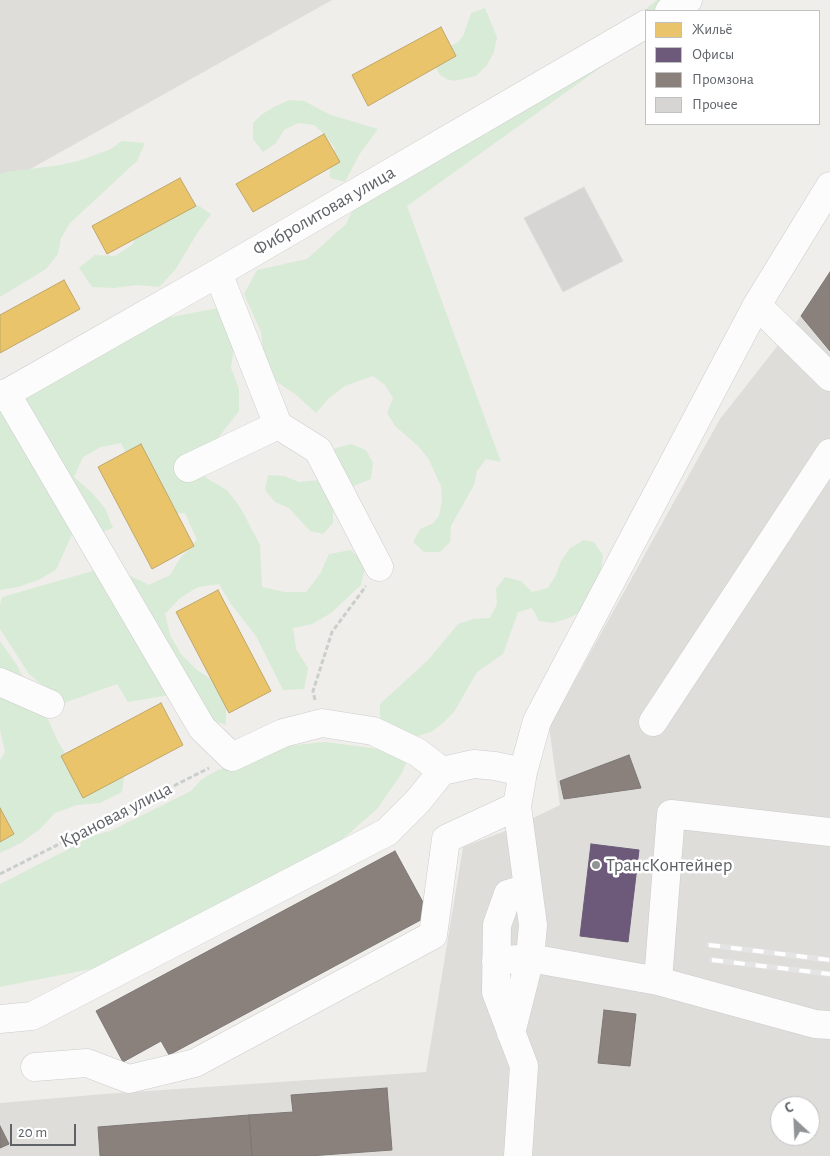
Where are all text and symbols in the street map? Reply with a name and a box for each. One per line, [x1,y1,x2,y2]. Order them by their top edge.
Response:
legend [645,10,820,125]
text: Жильё [692,22,732,37]
text: Офисы [692,47,734,62]
text: Промзона [692,72,754,87]
text: Прочее [692,97,738,112]
street label: Фибролитовая улица [249,161,399,261]
street label: Крановая улица [56,777,176,853]
place label: ТрансКонтейнер [606,854,732,876]
marker: ТрансКонтейнер [590,859,602,871]
north arrow [770,1096,820,1146]
text: С [783,1100,796,1116]
scale bar [12,1114,79,1146]
text: 20 m [18,1125,47,1140]

